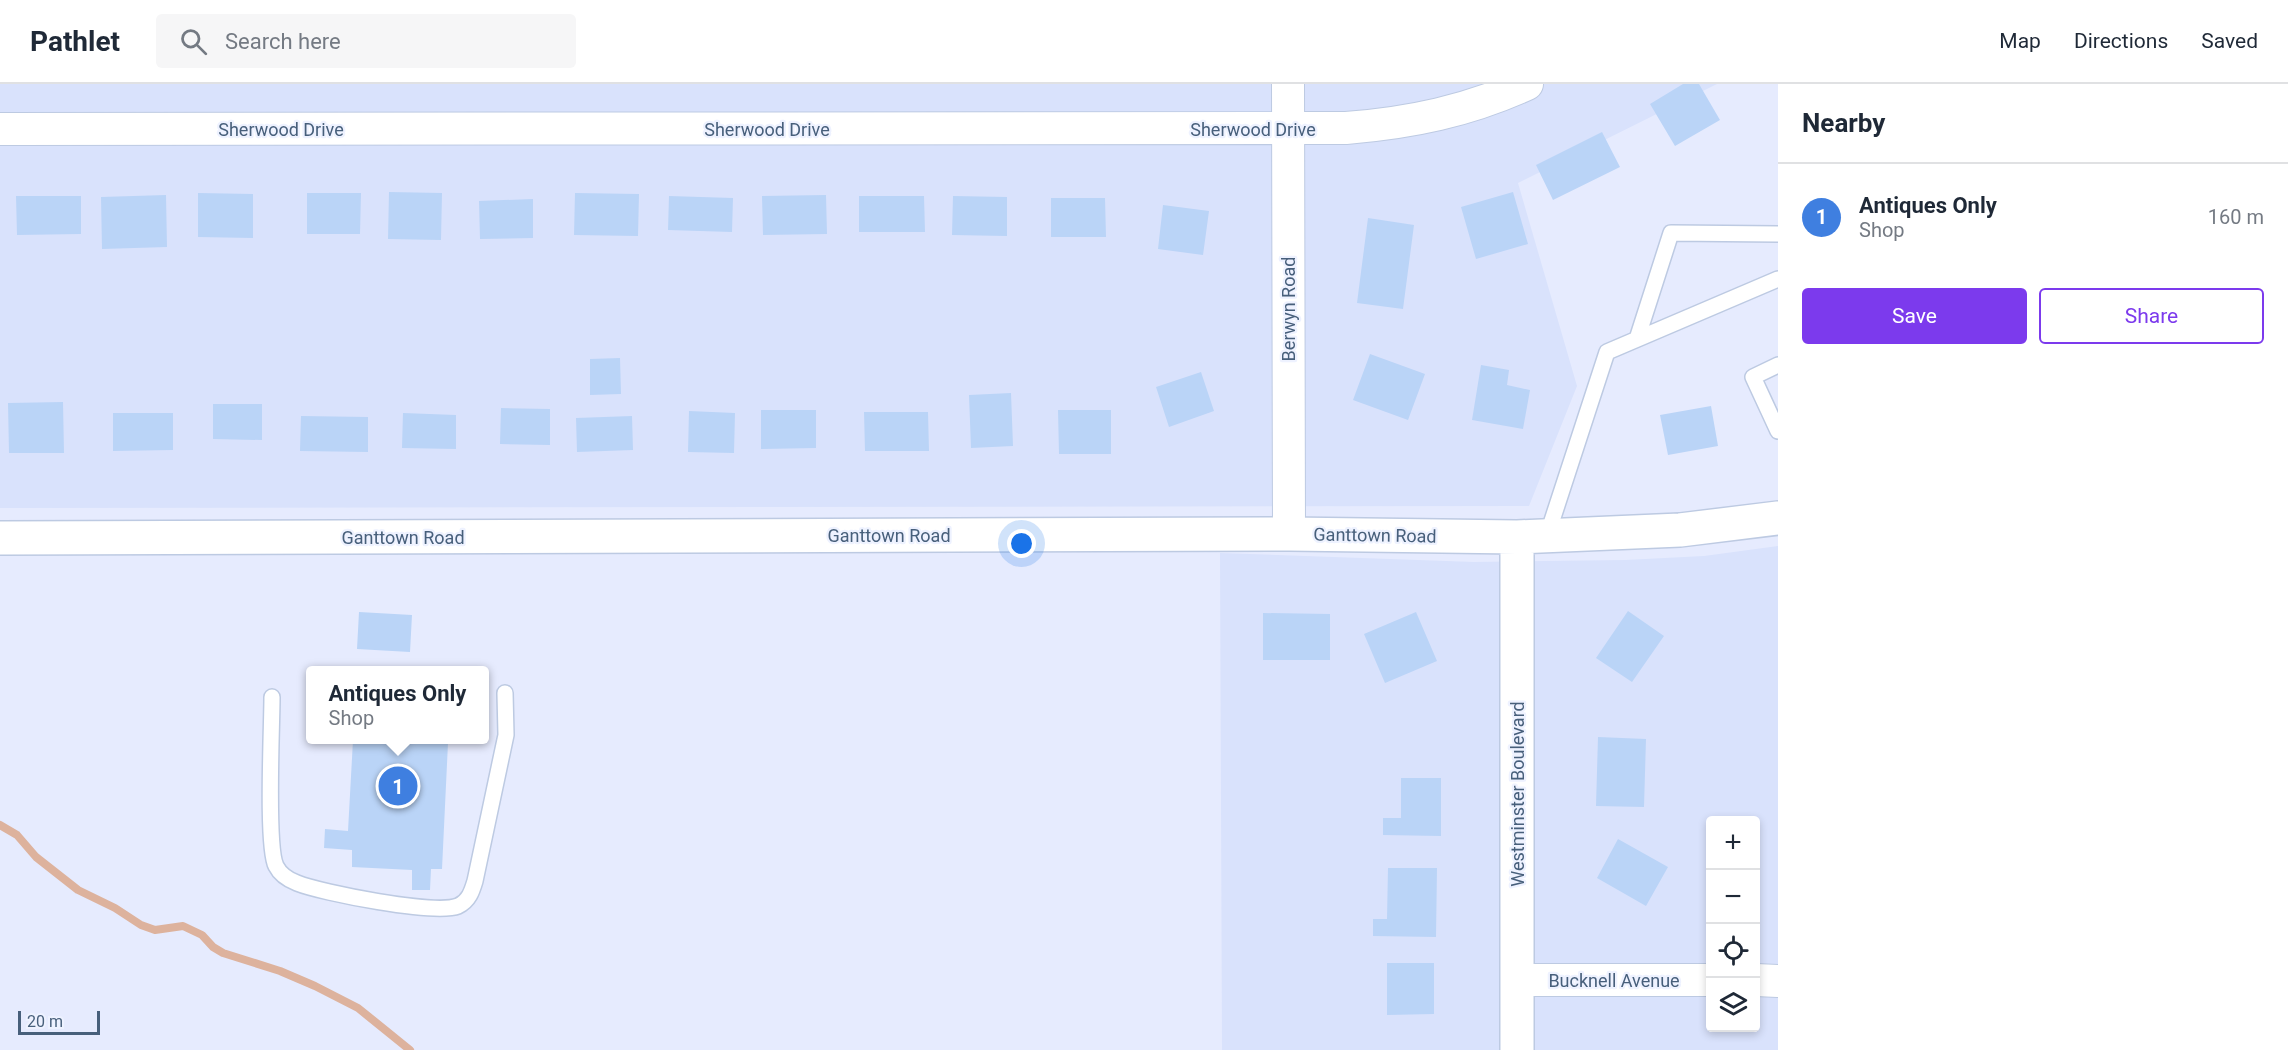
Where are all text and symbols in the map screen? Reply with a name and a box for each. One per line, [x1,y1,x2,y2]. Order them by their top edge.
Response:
search box [156,14,576,68]
text: Pathlet [30,25,120,58]
icon: search [177,25,210,58]
text: Search here [225,29,341,54]
text: Map [1999,29,2041,53]
text: Directions [2074,29,2168,53]
text: Saved [2201,29,2258,53]
text: Nearby [1802,108,1885,138]
street label: Sherwood Drive [218,119,344,140]
street label: Sherwood Drive [704,119,830,140]
street label: Sherwood Drive [1190,119,1316,140]
text: Antiques Only [1859,193,1997,218]
text: 1 [1816,205,1827,229]
text: 160 m [2208,205,2264,229]
text: Shop [1859,218,1905,242]
street label: Berwyn Road [1278,257,1299,361]
button: Save [1802,288,2027,344]
button: Share [2039,288,2264,344]
street label: Ganttown Road [1313,523,1437,547]
street label: Ganttown Road [827,525,951,546]
street label: Ganttown Road [341,527,465,548]
your location [1007,529,1036,558]
popup [306,666,489,744]
text: Antiques Only [329,681,466,706]
street label: Westminster Boulevard [1507,701,1528,887]
text: Shop [329,706,374,730]
pin: 1 [378,764,418,808]
map controls [1706,816,1760,1032]
button: + [1706,816,1760,870]
button: − [1706,870,1760,924]
button: locate [1706,924,1760,978]
street label: Bucknell Avenue [1548,970,1680,991]
button: layers [1706,978,1760,1032]
scale bar [18,1008,100,1036]
text: 20 m [27,1012,63,1031]

